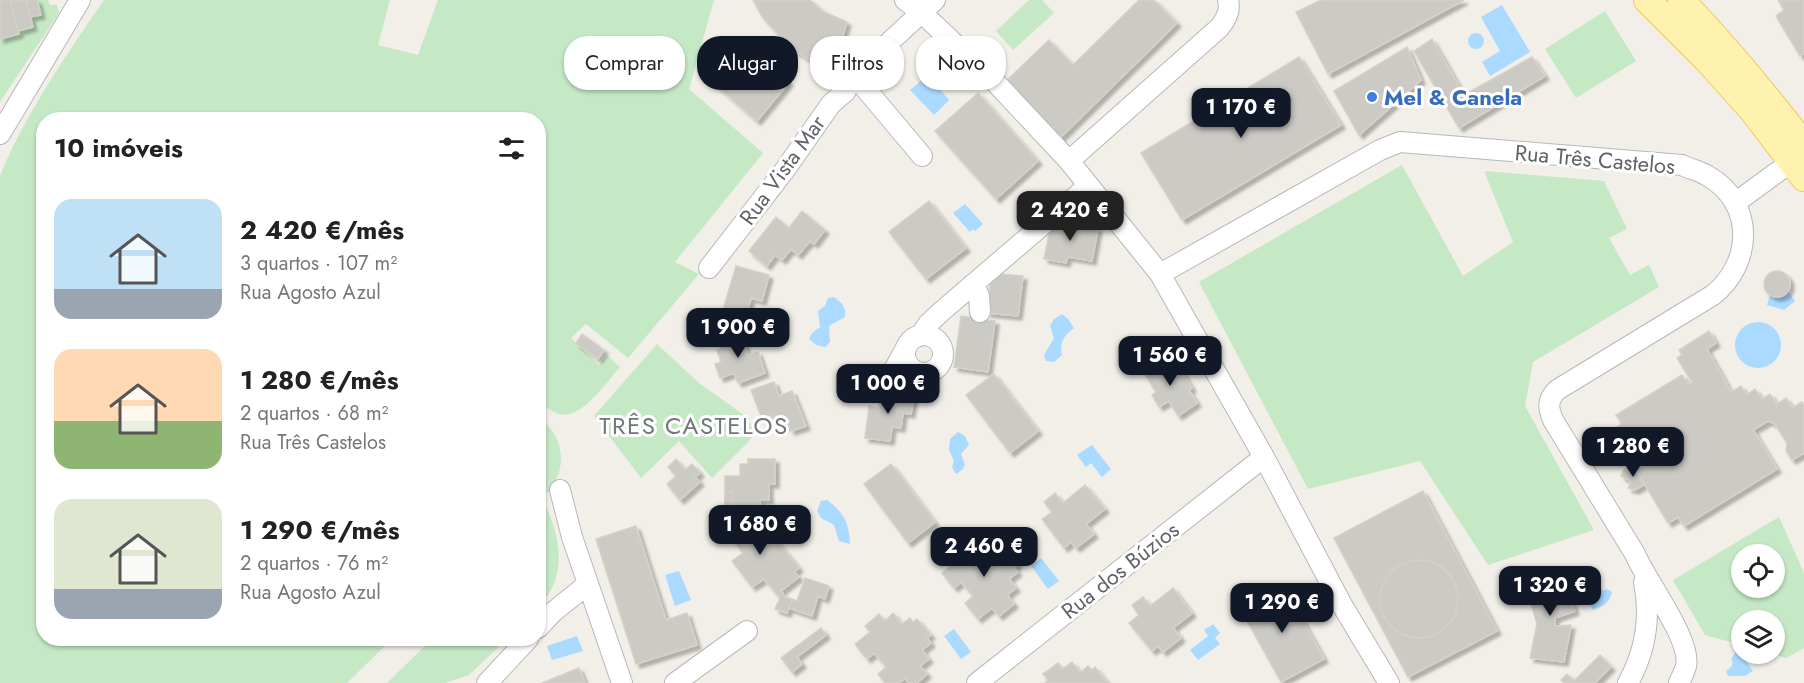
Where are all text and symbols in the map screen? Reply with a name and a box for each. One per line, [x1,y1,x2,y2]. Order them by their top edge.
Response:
chip: Comprar [564,36,685,90]
chip: Alugar [697,36,798,90]
chip: Filtros [810,36,904,90]
chip: Novo [916,36,1006,90]
place label: Mel & Canela [1384,81,1522,113]
pin: 1 170 € [1186,88,1296,139]
marker: Mel & Canela [1365,90,1379,104]
text: 1 170 € [1206,93,1276,122]
street label: Rua Vista Mar [731,108,833,231]
text: 10 imóveis [54,129,183,167]
icon: filters [495,132,528,165]
street label: Rua Três Castelos [1514,136,1677,182]
pin: 2 420 € [1015,191,1125,242]
text: 2 420 € [1031,196,1109,225]
text: 2 420 €/mês [240,211,404,249]
icon: home [102,223,174,295]
text: 3 quartos · 107 m² [240,249,397,278]
text: Rua Agosto Azul [240,278,381,307]
pin: 1 900 € [683,308,793,359]
text: 1 900 € [700,313,776,342]
pin: 1 560 € [1115,336,1225,387]
text: 1 560 € [1133,341,1207,370]
text: 1 280 €/mês [240,361,399,399]
pin: 1 000 € [833,364,943,415]
text: 1 000 € [851,369,926,398]
icon: home [102,373,174,445]
text: 2 quartos · 68 m² [240,399,389,428]
district label: TRÊS CASTELOS [599,408,789,443]
pin: 1 280 € [1578,427,1688,478]
text: Rua Três Castelos [240,428,386,457]
text: 1 280 € [1596,432,1670,461]
pin: 1 680 € [705,505,815,556]
text: 1 680 € [723,510,797,539]
text: 1 290 €/mês [240,511,400,549]
street label: Rua dos Búzios [1054,514,1186,626]
icon: home [102,523,174,595]
pin: 2 460 € [929,527,1039,578]
text: 2 460 € [945,532,1023,561]
map controls [1731,544,1785,664]
button: locate [1731,544,1785,598]
text: 2 quartos · 76 m² [240,549,388,578]
pin: 1 320 € [1495,566,1605,617]
text: 1 320 € [1513,571,1587,600]
text: Rua Agosto Azul [240,578,381,607]
pin: 1 290 € [1227,583,1337,634]
text: 1 290 € [1244,588,1320,617]
button: layers [1731,610,1785,664]

